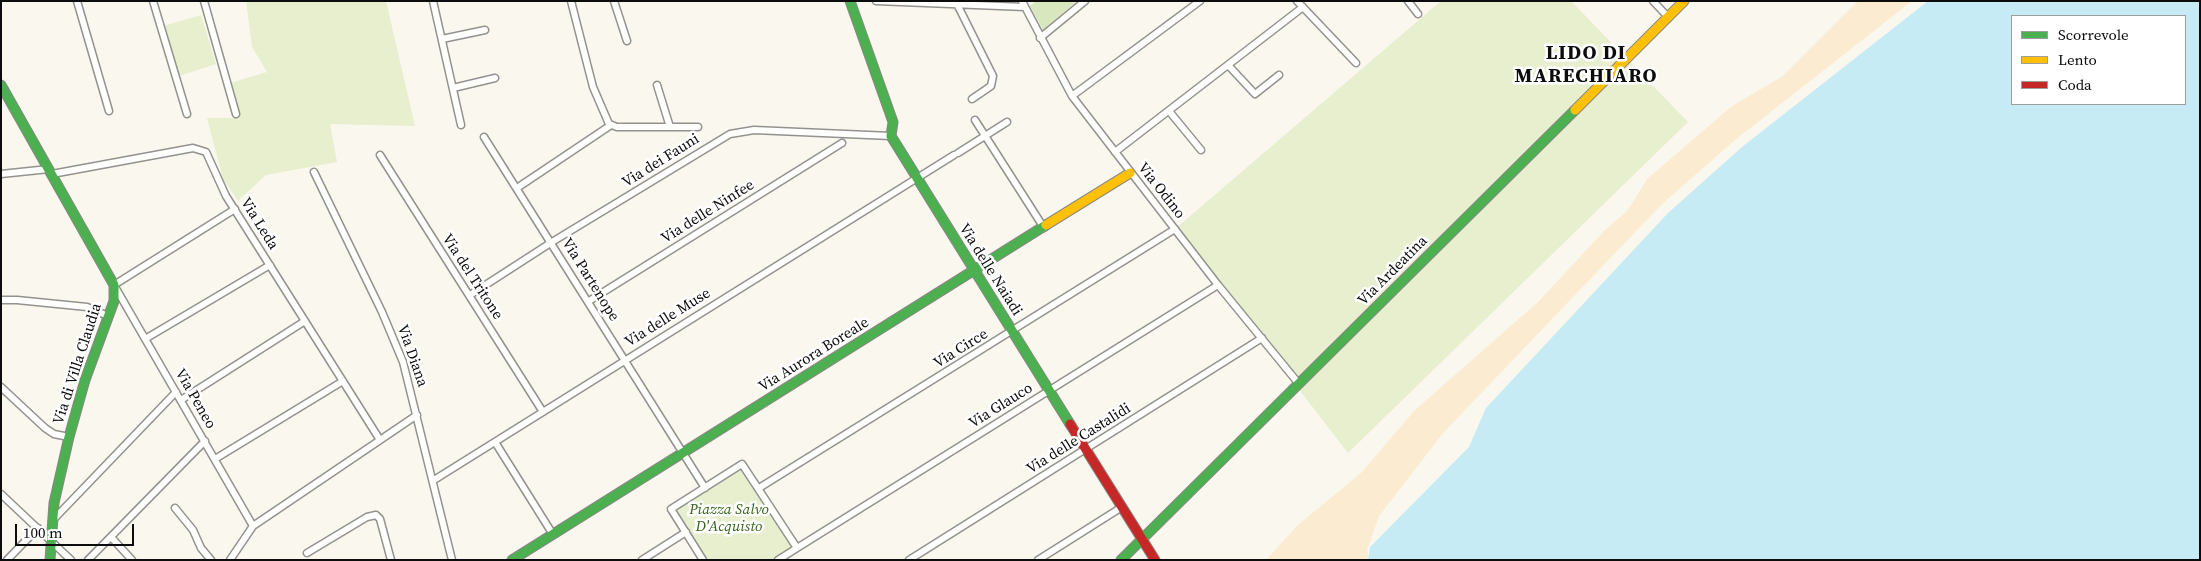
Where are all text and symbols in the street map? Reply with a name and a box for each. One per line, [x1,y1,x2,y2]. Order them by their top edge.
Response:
legend [2011,15,2186,105]
text: Scorrevole [2058,24,2129,45]
district label: LIDO DI MARECHIARO [1513,42,1659,89]
text: Lento [2058,49,2097,70]
text: Coda [2058,74,2092,95]
street label: Via dei Fauni [619,130,703,192]
street label: Via Odino [1134,159,1188,223]
street label: Via delle Ninfee [658,176,758,248]
street label: Via Leda [236,195,282,253]
street label: Via delle Naiadi [955,221,1025,319]
street label: Via del Tritone [438,231,506,323]
street label: Via Ardeatina [1354,232,1432,310]
street label: Via Partenope [557,235,623,325]
street label: Via delle Muse [622,285,714,351]
street label: Via di Villa Claudia [50,301,106,427]
street label: Via Aurora Boreale [756,314,872,396]
street label: Via Diana [393,322,431,390]
street label: Via Circe [931,325,991,373]
street label: Via Peneo [171,366,219,432]
street label: Via Glauco [966,379,1036,433]
street label: Via delle Castalidi [1024,400,1134,478]
park label: Piazza Salvo D'Acquisto [689,501,769,536]
scale bar [18,514,136,546]
text: 100 m [23,522,63,543]

